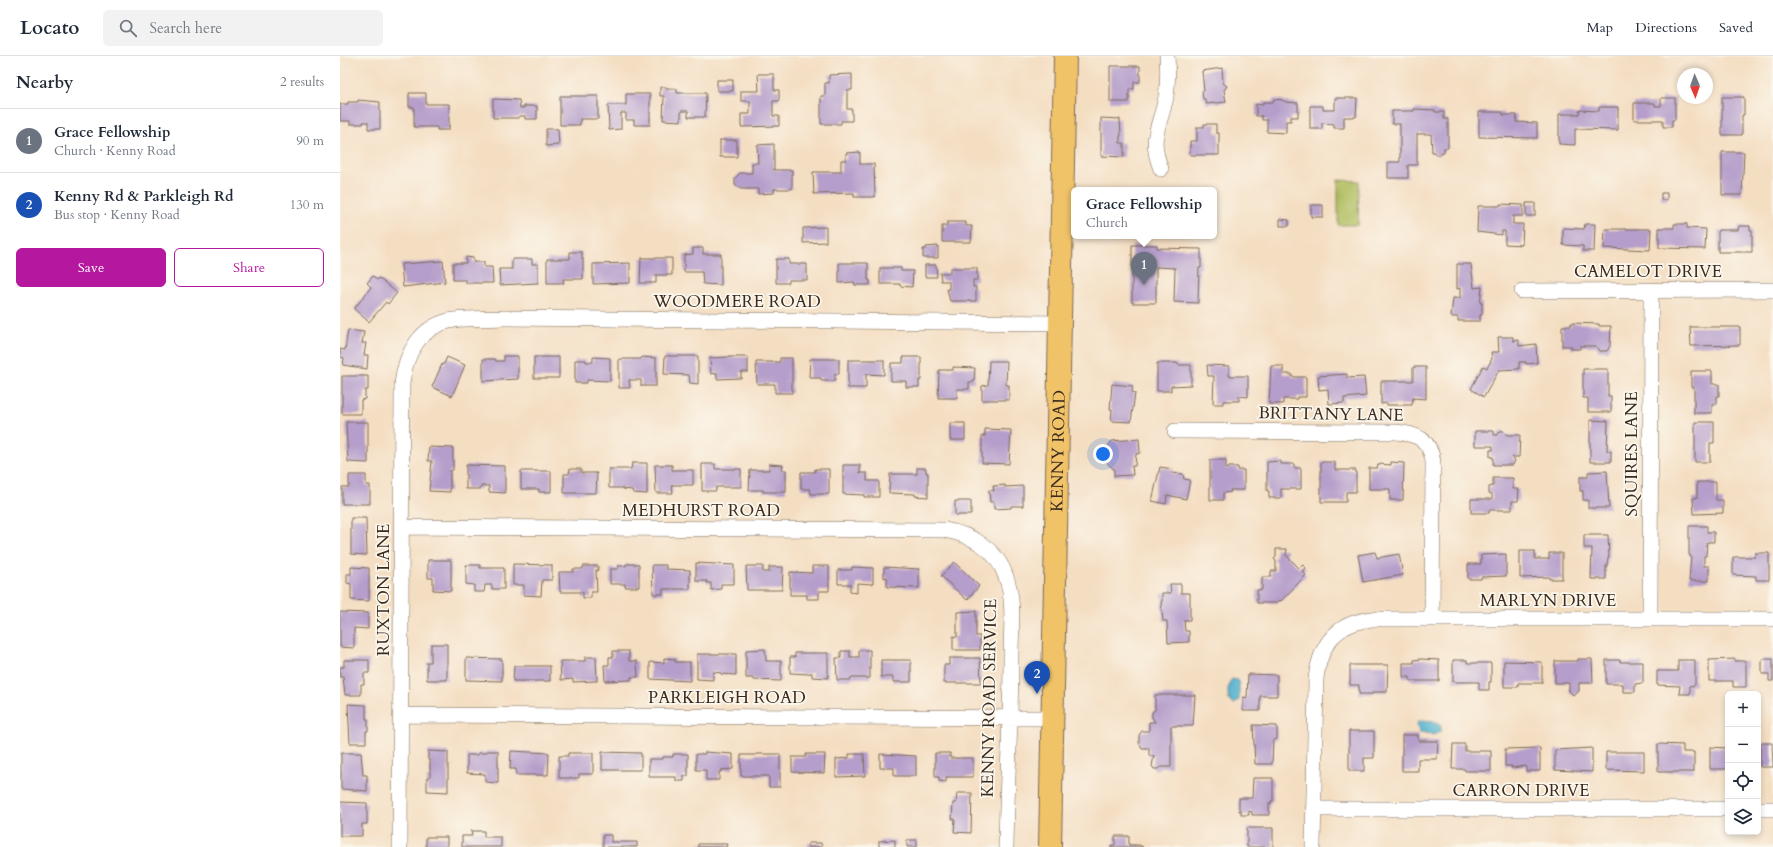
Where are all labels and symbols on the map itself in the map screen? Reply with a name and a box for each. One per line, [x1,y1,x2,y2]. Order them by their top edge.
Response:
north arrow [1677,68,1713,104]
pin: 1 [1131,252,1157,285]
street label: CAMELOT DRIVE [1574,260,1722,283]
street label: WOODMERE ROAD [652,290,821,313]
street label: KENNY ROAD [1045,390,1070,512]
street label: SQUIRES LANE [1620,391,1643,517]
street label: BRITTANY LANE [1258,401,1404,427]
your location [1093,444,1113,464]
street label: MEDHURST ROAD [622,499,780,522]
street label: RUXTON LANE [372,524,395,656]
street label: MARLYN DRIVE [1480,589,1616,612]
street label: KENNY ROAD SERVICE [976,598,1002,798]
pin: 2 [1024,661,1050,694]
street label: PARKLEIGH ROAD [648,686,806,709]
street label: CARRON DRIVE [1453,779,1589,802]

